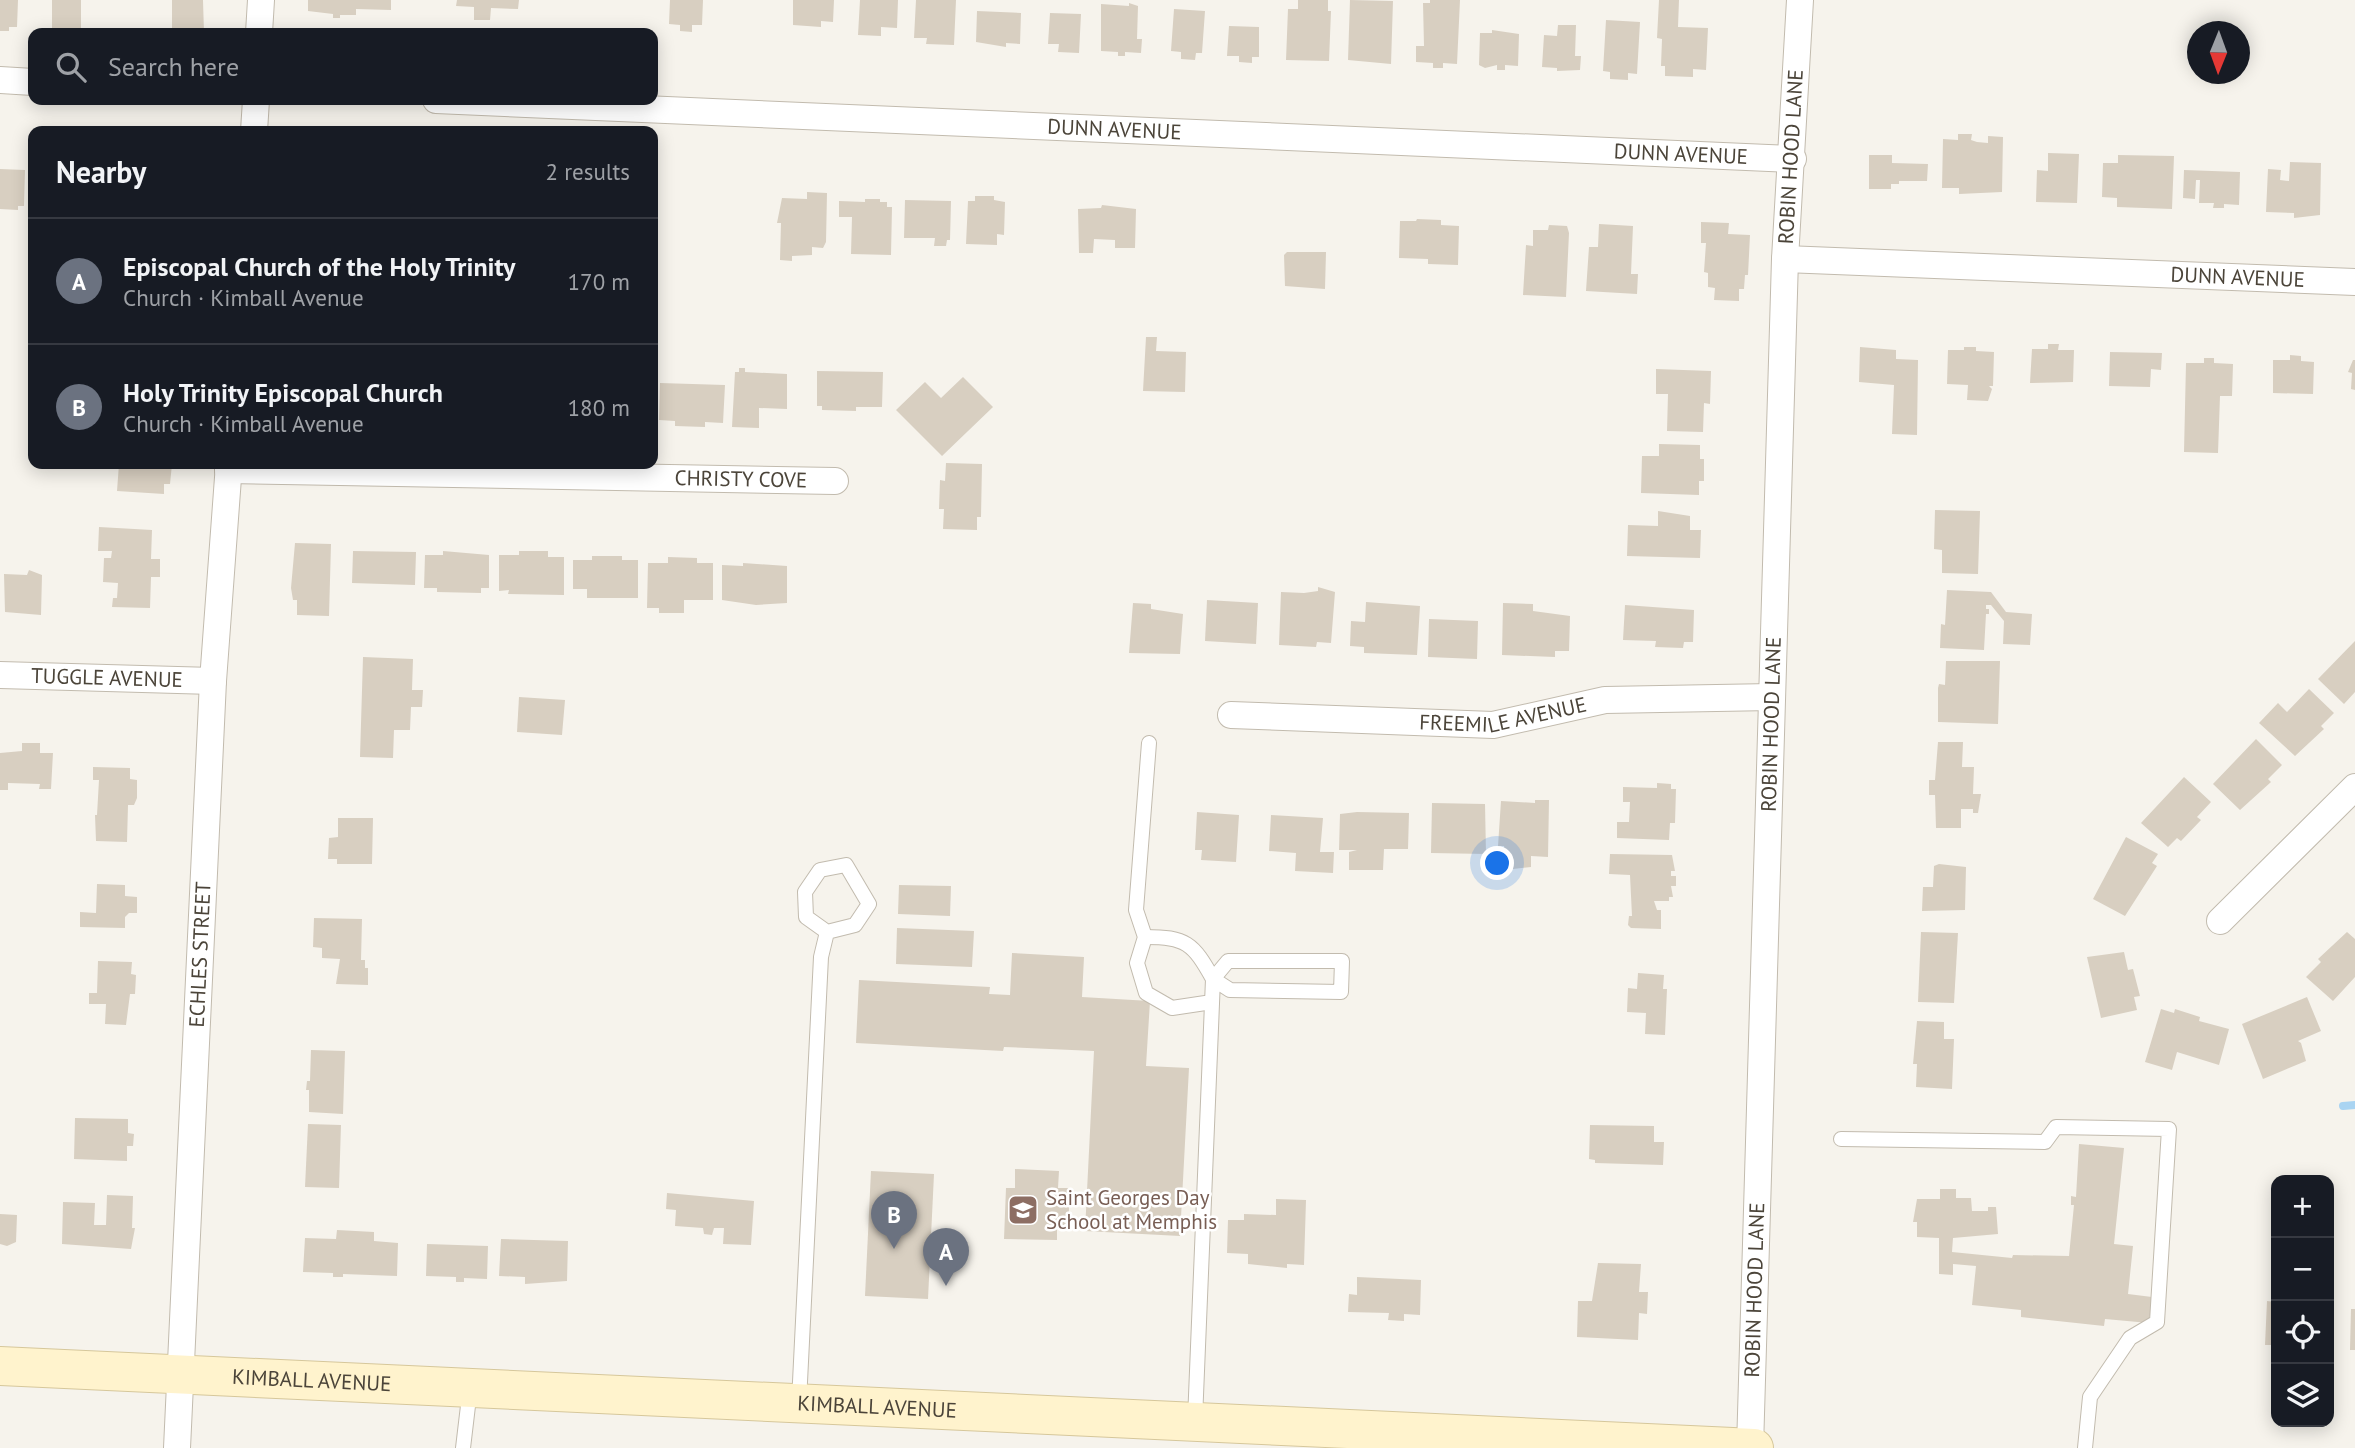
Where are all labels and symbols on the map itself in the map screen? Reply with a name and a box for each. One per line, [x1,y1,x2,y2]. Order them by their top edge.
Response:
north arrow [2187,21,2250,84]
street label: ROBIN HOOD LANE [1772,69,1809,245]
street label: DUNN AVENUE [1047,113,1182,145]
street label: DUNN AVENUE [1613,137,1749,170]
street label: DUNN AVENUE [2170,261,2305,293]
street label: CHRISTY COVE [674,464,807,493]
street label: ROBIN HOOD LANE [1755,636,1787,812]
street label: TUGGLE AVENUE [31,662,183,693]
street label: FREEMILE AVENUE [1419,691,1589,739]
your location [1480,846,1514,880]
street label: ECHLES STREET [183,881,217,1028]
place label: Saint Georges Day School at Memphis [1046,1184,1217,1235]
pin: B [871,1191,917,1249]
school or university icon: Saint Georges Day School at Memphis [1006,1193,1040,1227]
street label: ROBIN HOOD LANE [1738,1202,1770,1378]
pin: A [923,1228,969,1286]
street label: KIMBALL AVENUE [231,1363,392,1397]
street label: KIMBALL AVENUE [797,1389,957,1424]

